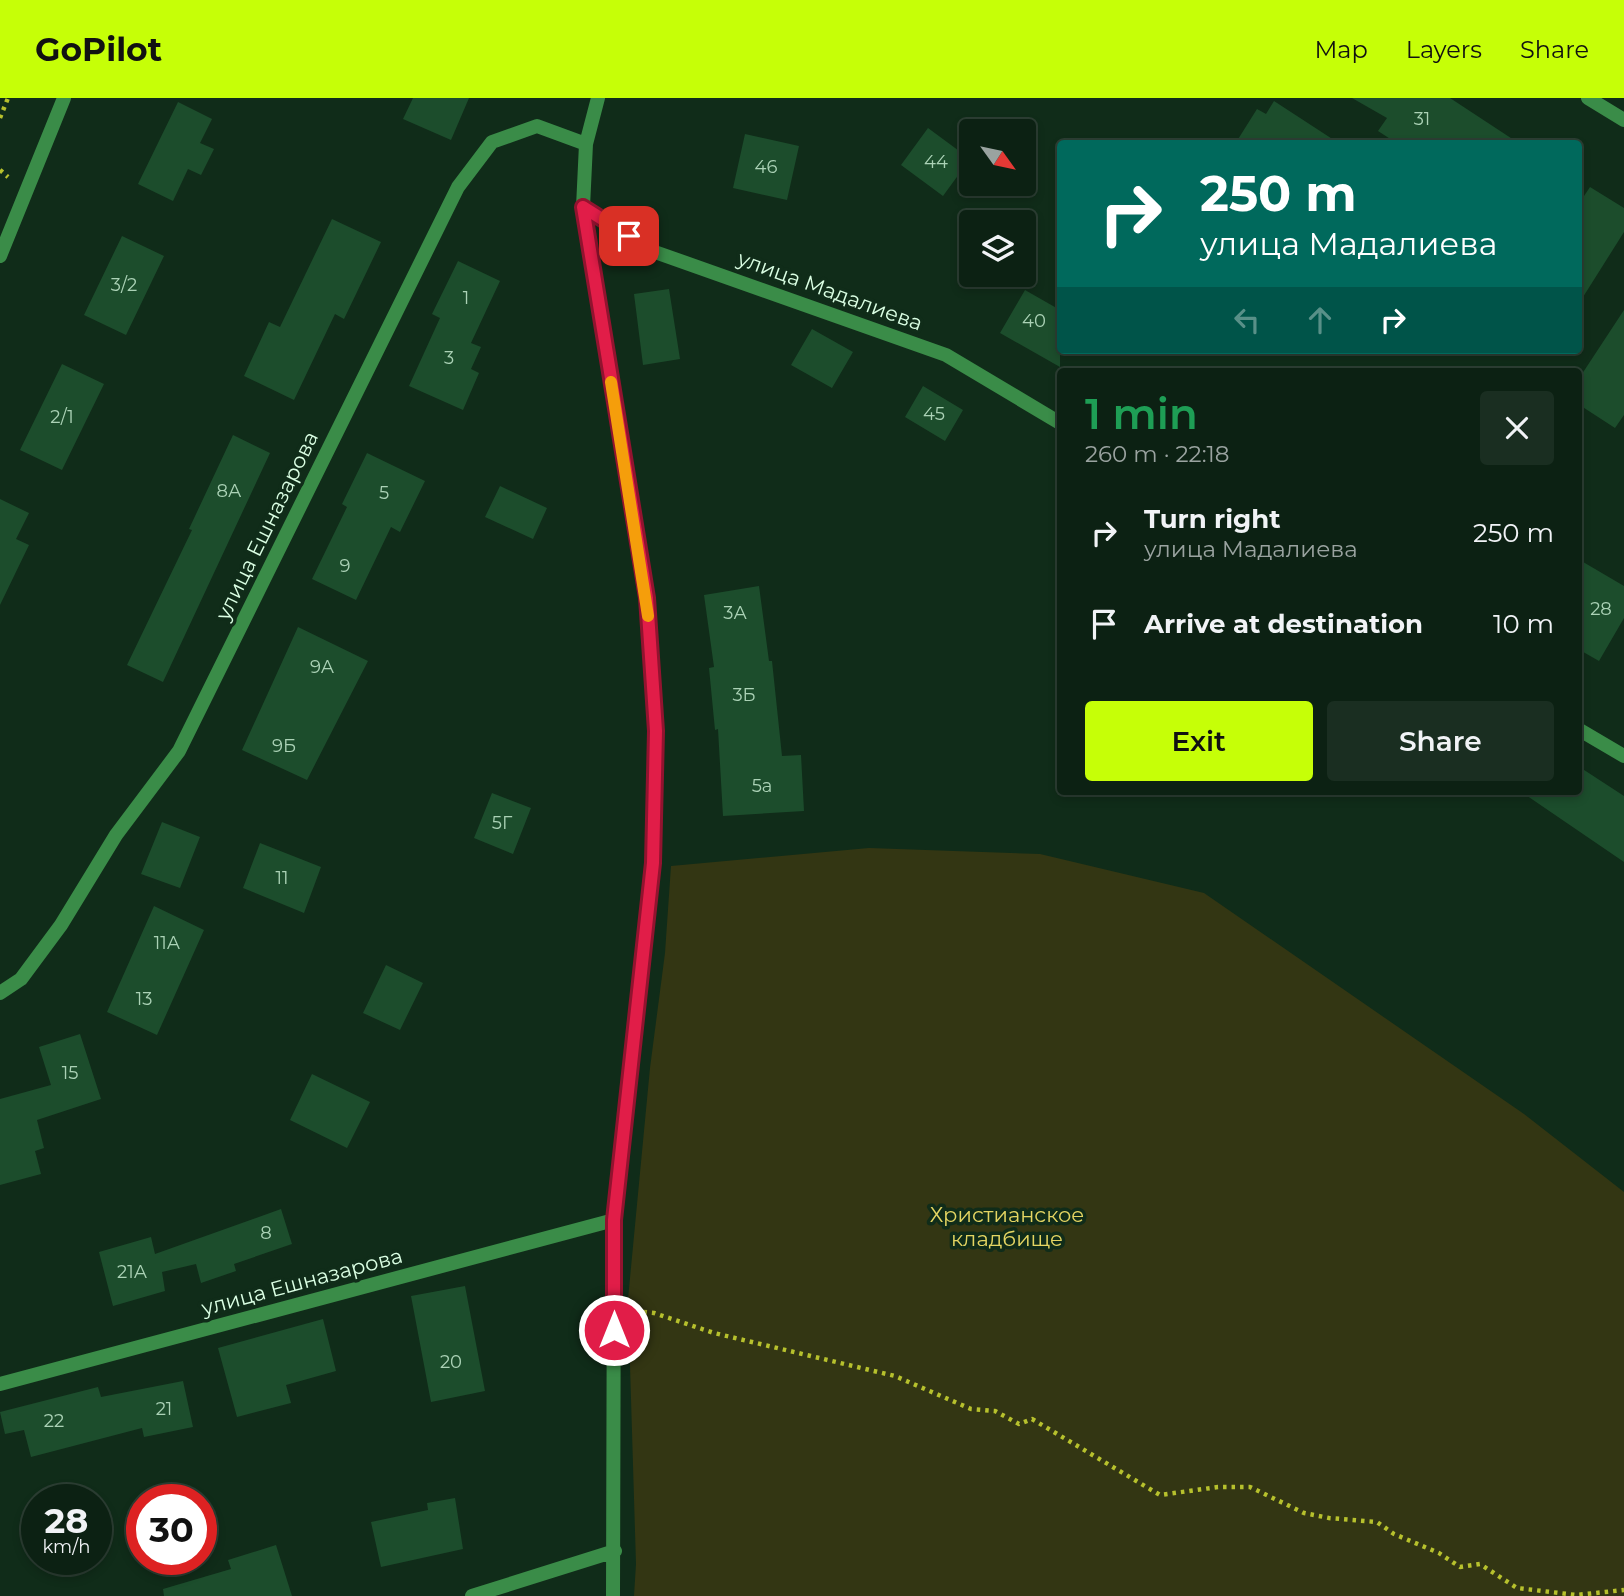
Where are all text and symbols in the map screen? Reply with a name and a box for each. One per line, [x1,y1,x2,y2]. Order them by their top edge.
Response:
text: GoPilot [35,29,162,69]
text: Map [1314,35,1368,64]
text: Layers [1406,35,1482,64]
text: Share [1520,35,1589,64]
house number: 31 [1414,108,1430,130]
north arrow [959,119,1036,196]
map controls [959,119,1036,287]
house number: 44 [924,151,948,173]
house number: 46 [755,156,777,178]
text: 250 m [1200,164,1357,223]
icon: right [1085,168,1176,259]
pin [599,206,659,266]
button: layers [959,210,1036,287]
icon: arrive [610,217,648,255]
text: улица Мадалиева [1200,224,1497,263]
street label: улица Мадалиева [733,245,926,336]
house number: 3/2 [111,274,137,296]
house number: 1 [463,287,469,309]
icon: left [1228,301,1266,339]
icon: ahead [1301,301,1339,339]
icon: right [1374,301,1412,339]
house number: 40 [1022,310,1046,332]
house number: 3 [444,347,454,369]
text: 1 min [1085,388,1198,440]
button: close [1480,391,1554,465]
house number: 45 [923,403,945,425]
house number: 2/1 [50,406,74,428]
street label: улица Ешназарова [209,427,323,625]
text: 260 m · 22:18 [1085,440,1230,468]
house number: 8А [217,480,242,502]
house number: 5 [379,482,389,504]
text: Turn right [1144,503,1280,535]
icon: right [1085,514,1123,552]
text: 250 m [1473,517,1554,549]
text: улица Мадалиева [1144,535,1358,563]
house number: 9 [340,555,351,577]
house number: 28 [1590,598,1612,620]
house number: 3А [723,602,747,624]
icon: arrive [1085,605,1123,643]
text: Arrive at destination [1144,608,1423,640]
text: 10 m [1493,608,1554,640]
house number: 9А [310,656,335,678]
house number: 3Б [732,684,756,706]
button: Exit [1085,701,1313,781]
button: Share [1327,701,1554,781]
house number: 9Б [272,735,296,757]
house number: 5а [752,775,772,797]
house number: 5Г [492,812,513,834]
house number: 11 [276,867,289,889]
house number: 11А [154,932,181,954]
house number: 13 [136,988,152,1010]
house number: 15 [62,1062,78,1084]
park label: Христианское кладбище [930,1202,1084,1251]
house number: 8 [260,1222,272,1244]
street label: улица Ешназарова [198,1243,405,1321]
house number: 21А [117,1261,148,1283]
position arrow [577,1293,651,1367]
house number: 20 [440,1351,462,1373]
house number: 21 [156,1398,172,1420]
house number: 22 [44,1410,64,1432]
speed limit sign: 30 [126,1484,217,1575]
text: 28 [45,1499,88,1542]
text: km/h [42,1536,91,1558]

